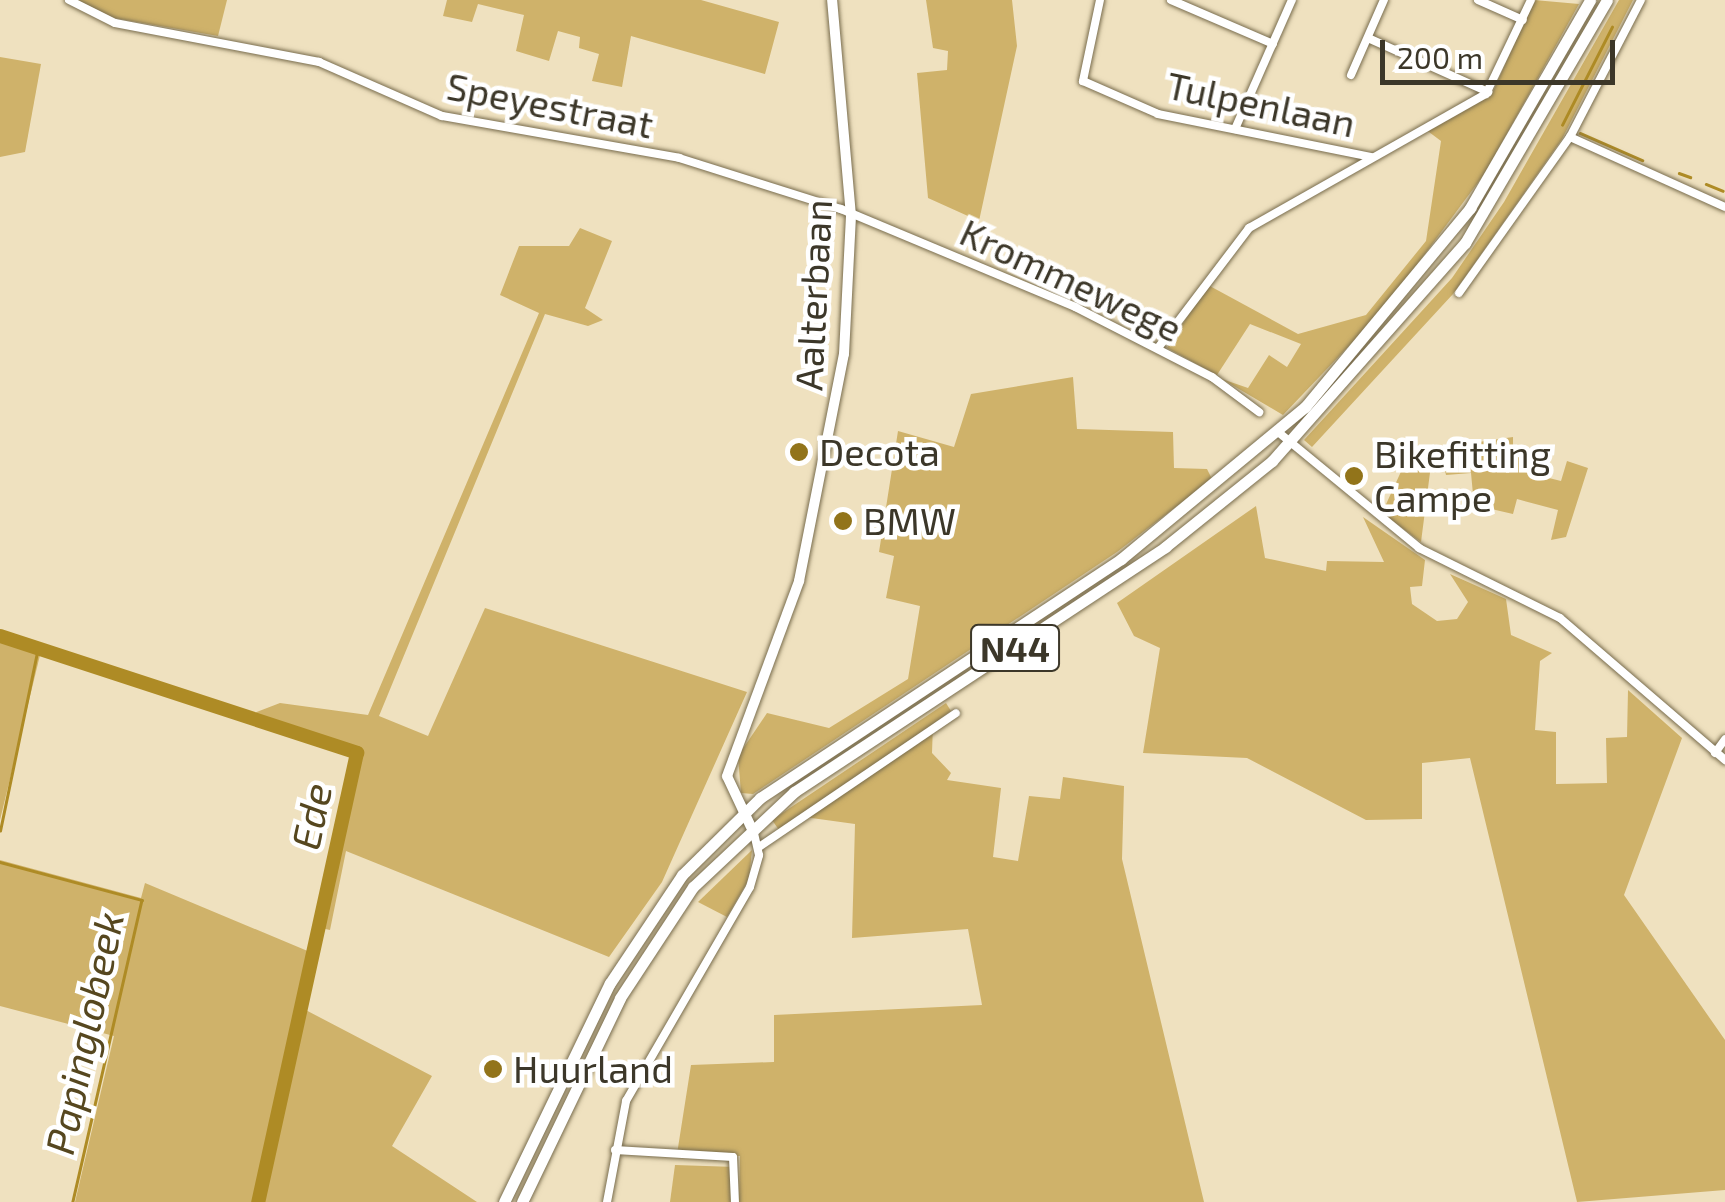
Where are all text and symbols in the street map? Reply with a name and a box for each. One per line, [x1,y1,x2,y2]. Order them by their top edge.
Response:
scale bar [1385,20,1620,82]
text: 200 m [1397,39,1483,75]
street label: Tulpenlaan [1163,62,1359,146]
street label: Speyestraat [443,63,657,147]
street label: Aalterbaan [785,198,841,392]
street label: Krommewege [953,209,1189,351]
place label: Decota [819,429,940,475]
place label: Bikefitting Campe [1374,431,1551,520]
marker: Decota [788,441,810,463]
marker: Bikefitting Campe [1343,465,1365,487]
place label: BMW [863,498,956,544]
marker: BMW [832,510,854,532]
road number: N44 [970,618,1060,678]
water label: Ede [280,778,340,854]
water label: Papinglobeek [34,908,132,1158]
place label: Huurland [513,1046,673,1092]
marker: Huurland [482,1058,504,1080]

